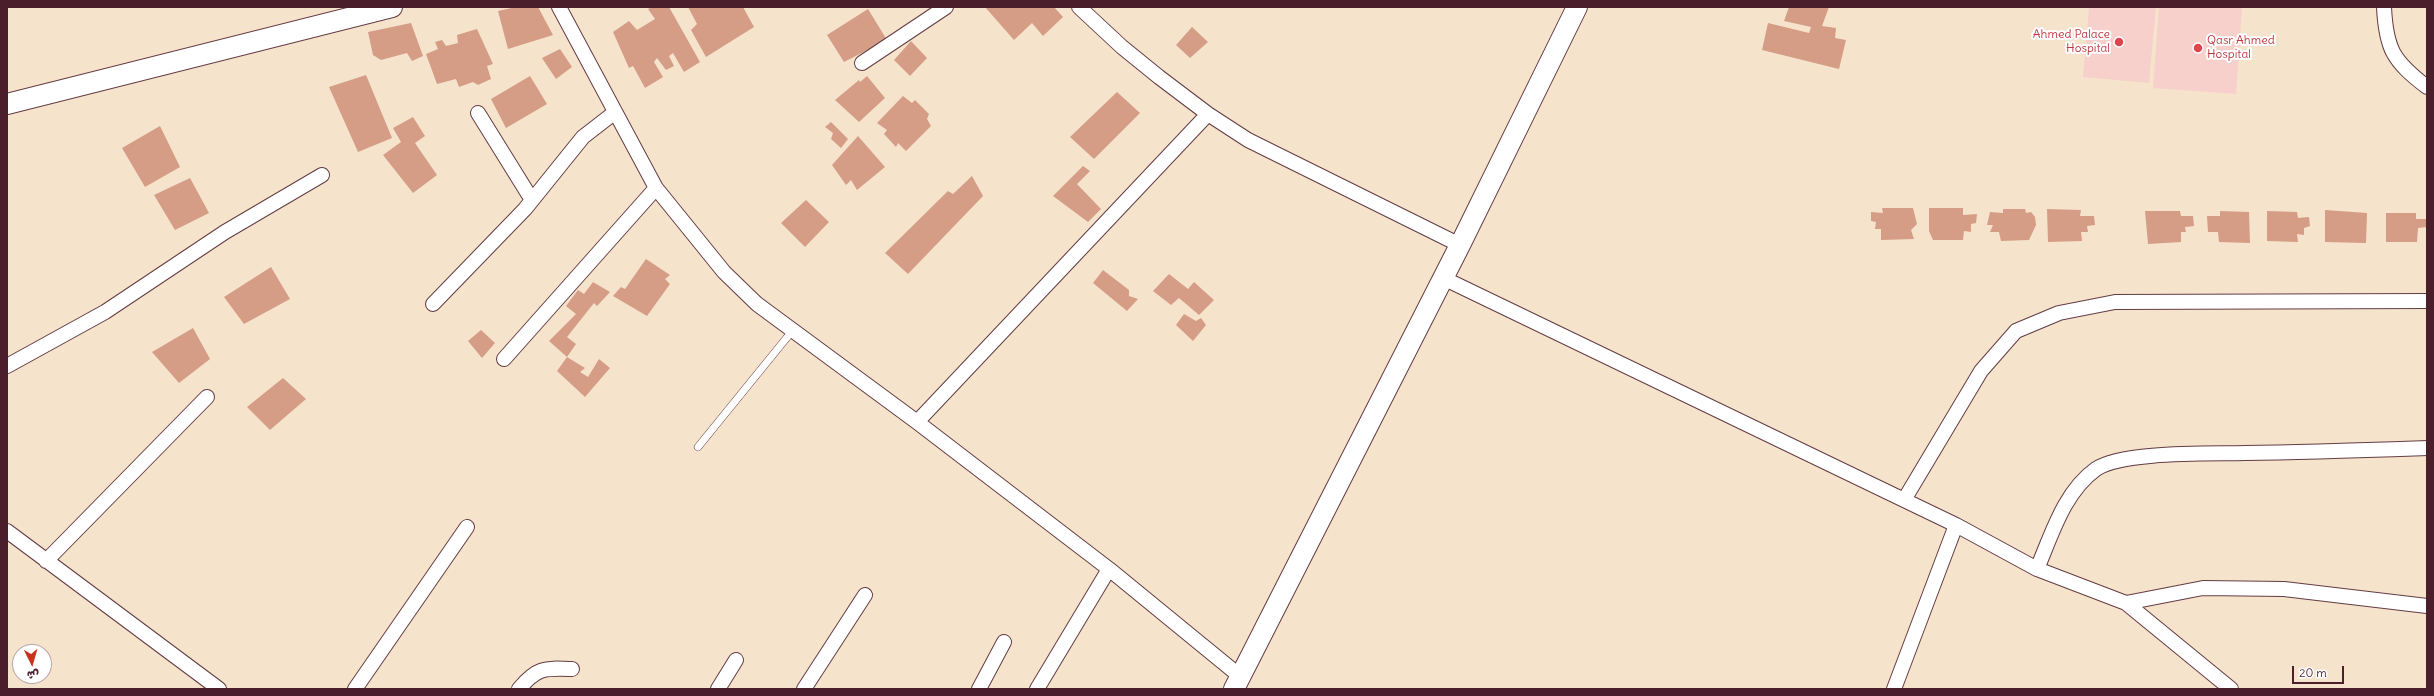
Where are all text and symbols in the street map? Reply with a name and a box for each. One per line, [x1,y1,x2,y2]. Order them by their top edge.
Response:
place label: Ahmed Palace Hospital [2033,28,2110,56]
place label: Qasr Ahmed Hospital [2207,34,2275,62]
marker: Ahmed Palace Hospital [2113,36,2125,48]
marker: Qasr Ahmed Hospital [2192,42,2204,54]
north arrow [12,644,52,684]
scale bar [2294,658,2346,684]
text: 20 m [2299,665,2327,680]
text: ش [26,667,40,682]

